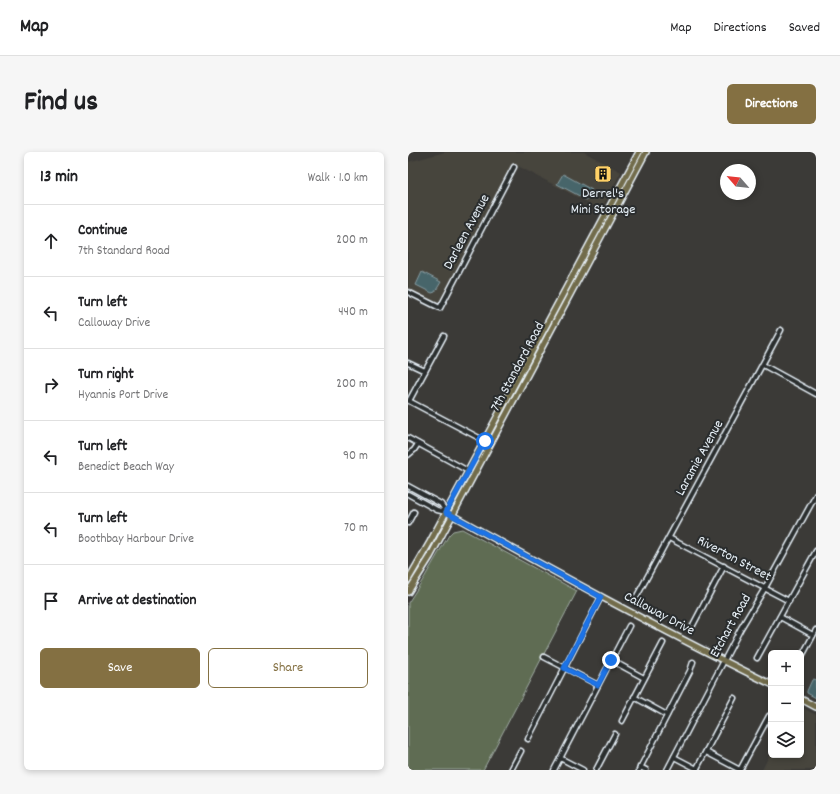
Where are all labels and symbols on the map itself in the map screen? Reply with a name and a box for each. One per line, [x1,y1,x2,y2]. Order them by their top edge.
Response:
building icon: Derrel's Mini Storage [593,164,613,184]
north arrow [720,164,756,200]
place label: Derrel's Mini Storage [571,184,635,220]
street label: Darleen Avenue [439,191,495,273]
street label: 7th Standard Road [486,319,550,415]
street label: Laramie Avenue [671,416,729,500]
route start [476,432,494,450]
street label: Riverton Street [693,531,775,587]
street label: Calloway Drive [620,587,698,641]
street label: Etchart Road [705,591,757,661]
route end [602,651,620,669]

